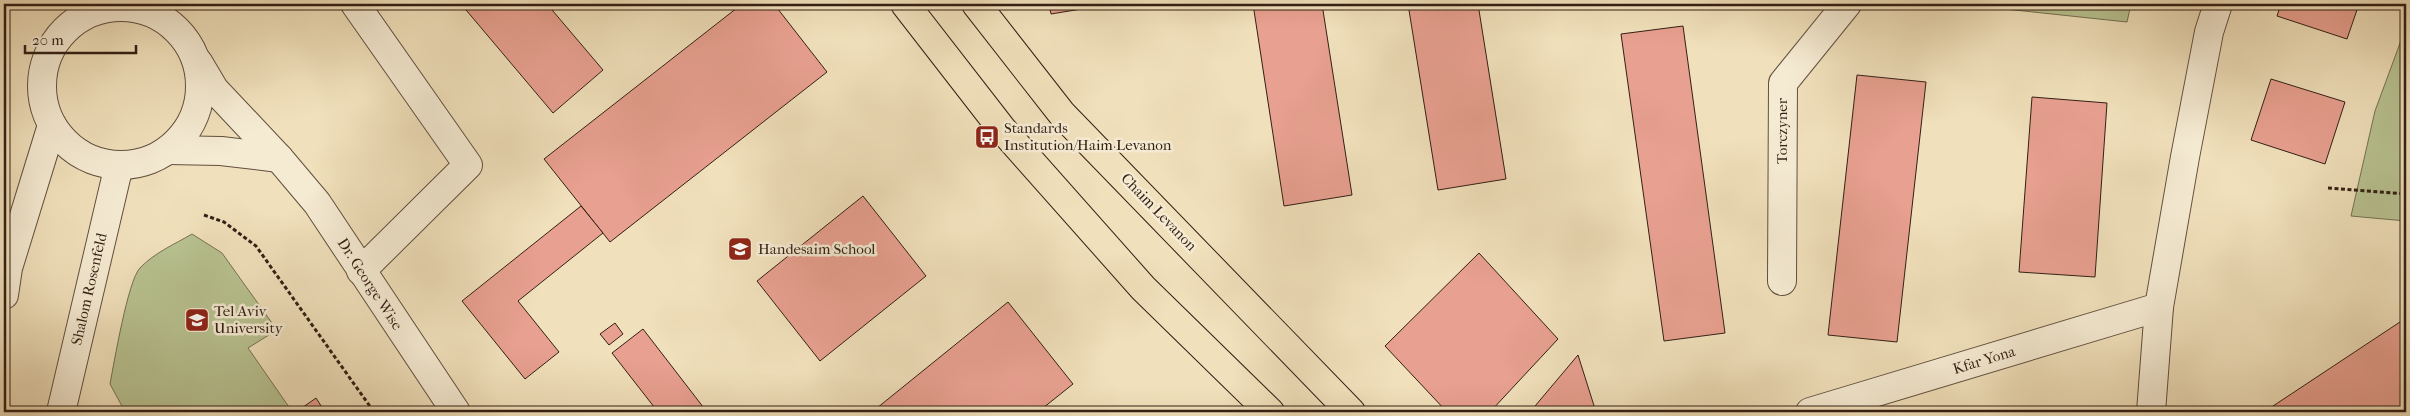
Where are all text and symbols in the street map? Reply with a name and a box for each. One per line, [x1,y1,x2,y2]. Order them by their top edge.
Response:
scale bar [25,22,136,54]
text: 20 m [32,31,64,49]
street label: Torczyner [1773,97,1791,164]
place label: Standards Institution/Haim Levanon [1004,119,1172,154]
bus stop icon: Standards Institution/Haim Levanon [974,124,1000,150]
street label: Chaim Levanon [1117,169,1201,255]
street label: Shalom Rosenfeld [67,230,111,347]
street label: Dr. George Wise [334,235,407,334]
school or university icon: Handesaim School [727,236,753,262]
place label: Handesaim School [758,240,876,258]
place label: Tel Aviv University [214,302,284,337]
school or university icon: Tel Aviv University [184,307,210,333]
street label: Kfar Yona [1951,342,2018,378]

